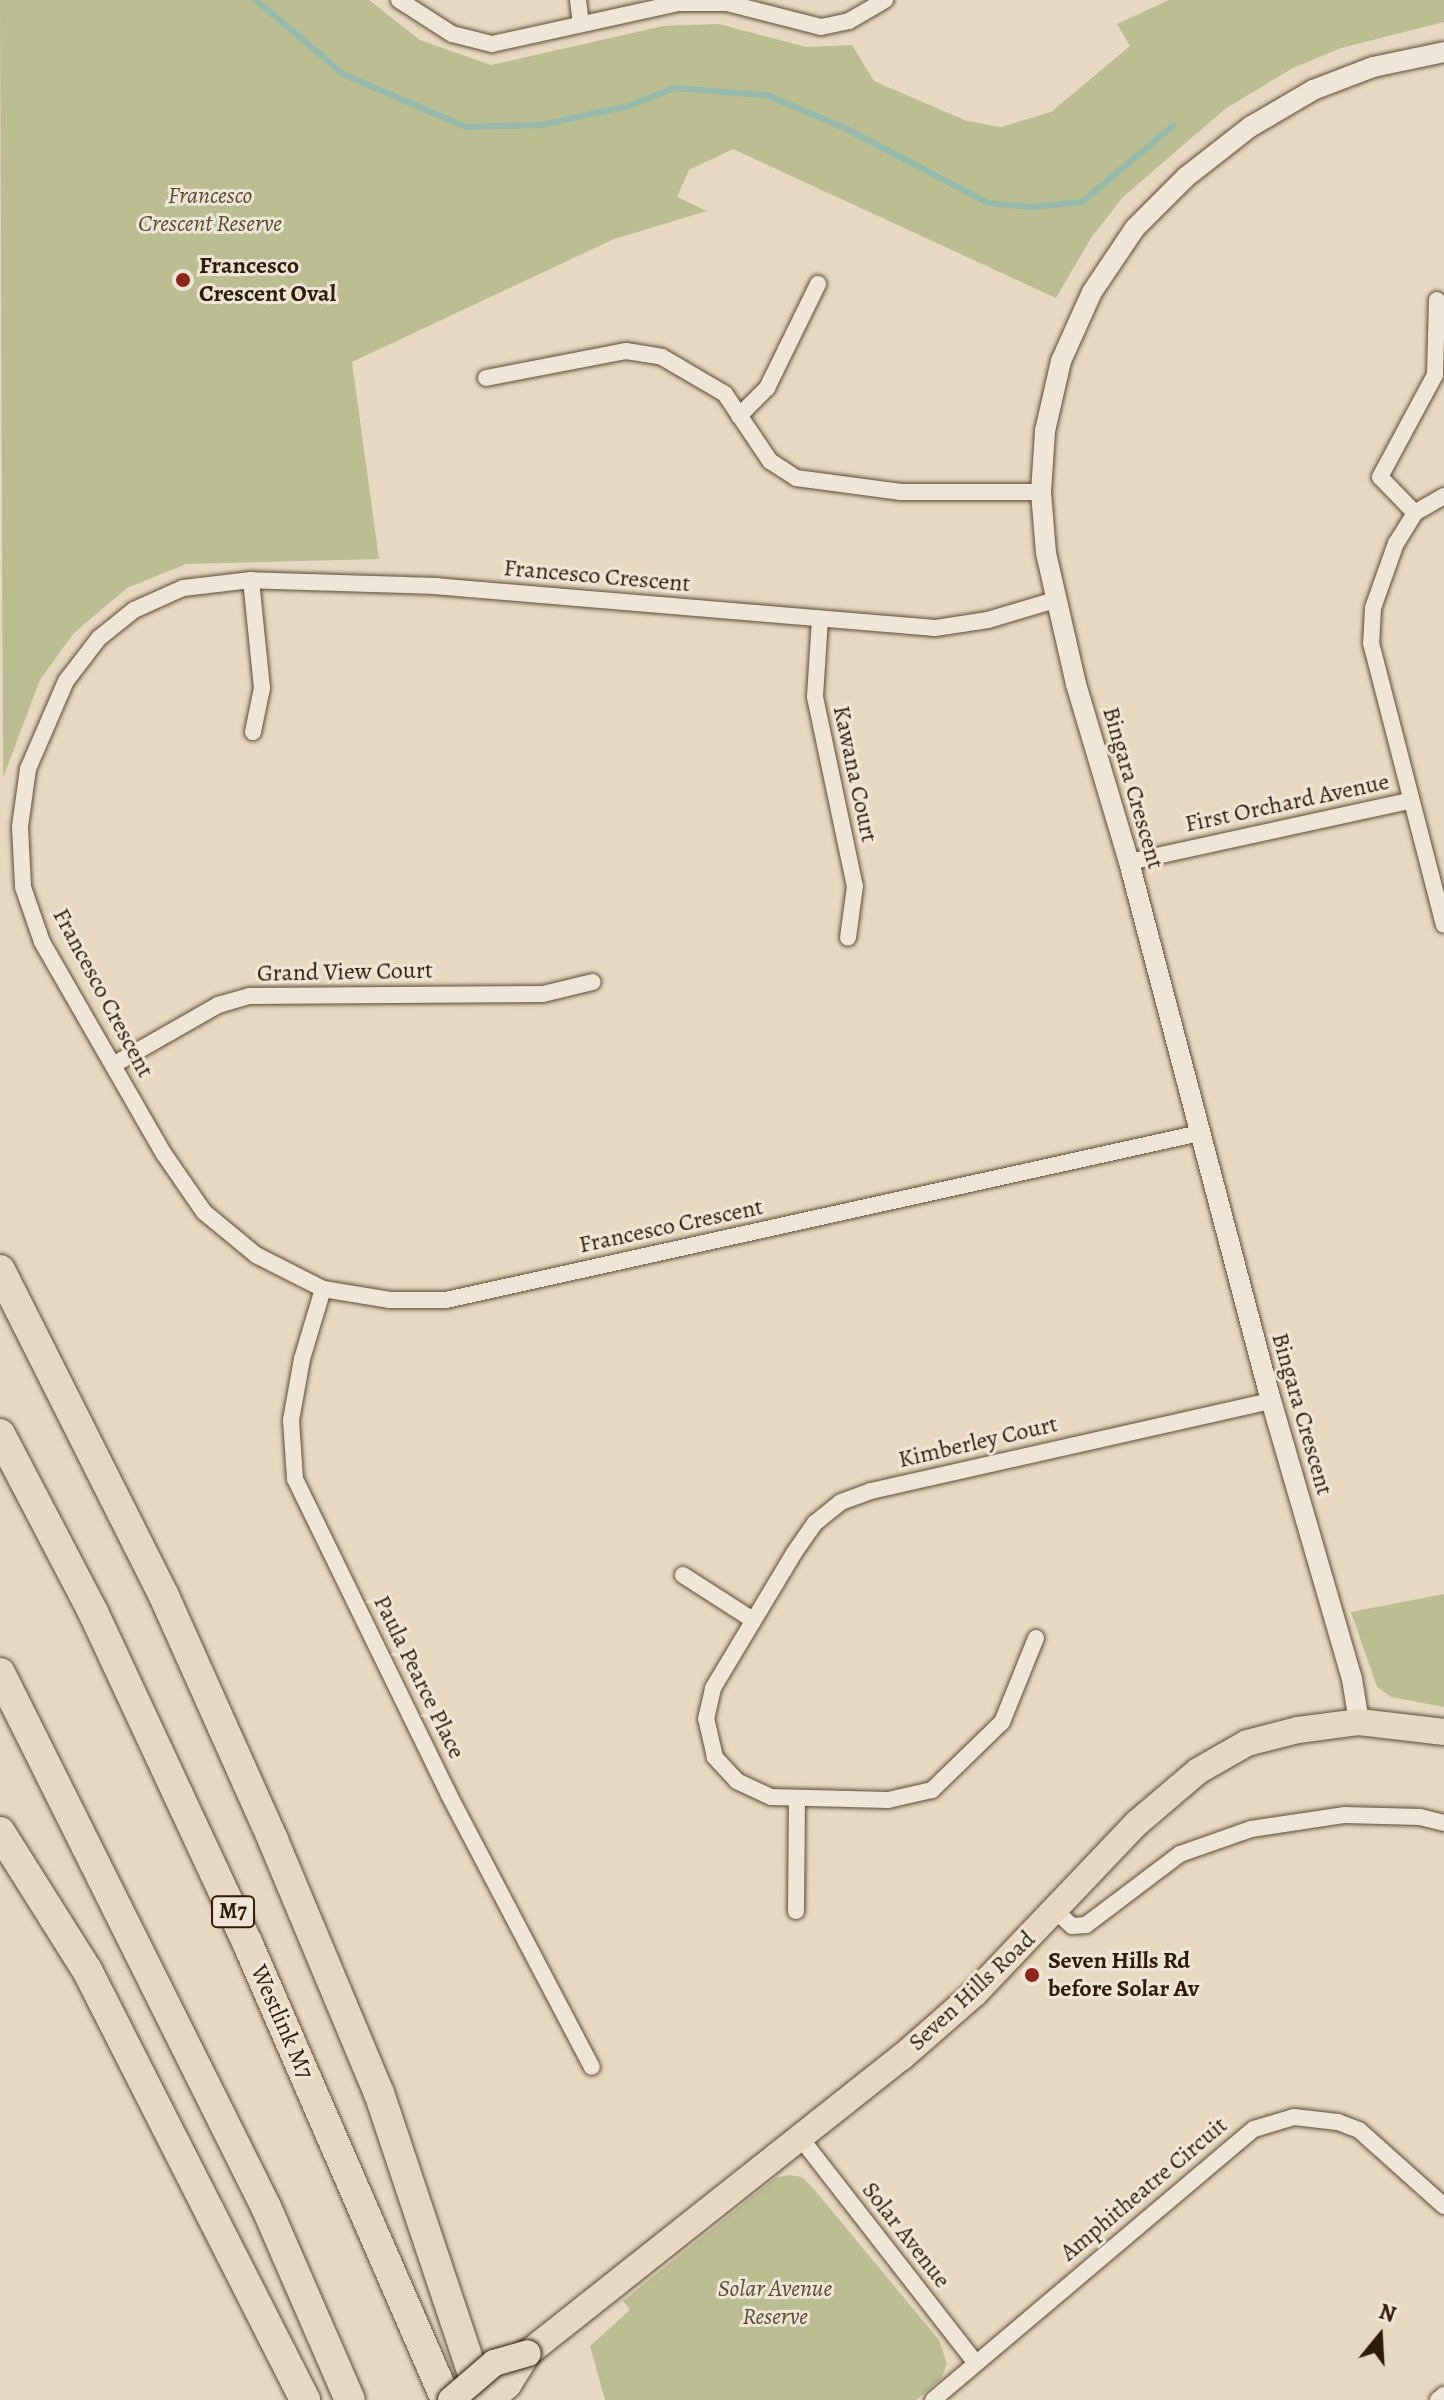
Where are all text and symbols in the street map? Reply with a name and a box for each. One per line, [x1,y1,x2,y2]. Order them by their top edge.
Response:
park label: Francesco Crescent Reserve [138,182,282,238]
place label: Francesco Crescent Oval [199,252,336,308]
marker: Francesco Crescent Oval [174,271,192,289]
street label: Francesco Crescent [502,553,692,599]
street label: Kawana Court [826,703,884,845]
street label: Bingara Crescent [1096,704,1170,872]
street label: First Orchard Avenue [1182,767,1392,839]
street label: Francesco Crescent [46,904,160,1082]
street label: Grand View Court [257,956,433,988]
street label: Francesco Crescent [576,1192,766,1260]
street label: Bingara Crescent [1265,1330,1339,1498]
street label: Kimberley Court [896,1410,1060,1474]
street label: Paula Pearce Place [367,1591,471,1763]
road number: M7 [211,1894,255,1930]
street label: Seven Hills Road [903,1925,1041,2057]
place label: Seven Hills Rd before Solar Av [1048,1947,1199,2003]
street label: Westlink M7 [244,1961,320,2083]
marker: Seven Hills Rd before Solar Av [1023,1966,1041,1984]
street label: Amphitheatre Circuit [1055,2111,1233,2267]
street label: Solar Avenue [856,2176,956,2294]
park label: Solar Avenue Reserve [718,2275,832,2331]
north arrow [1340,2296,1420,2376]
text: N [1375,2296,1400,2330]

